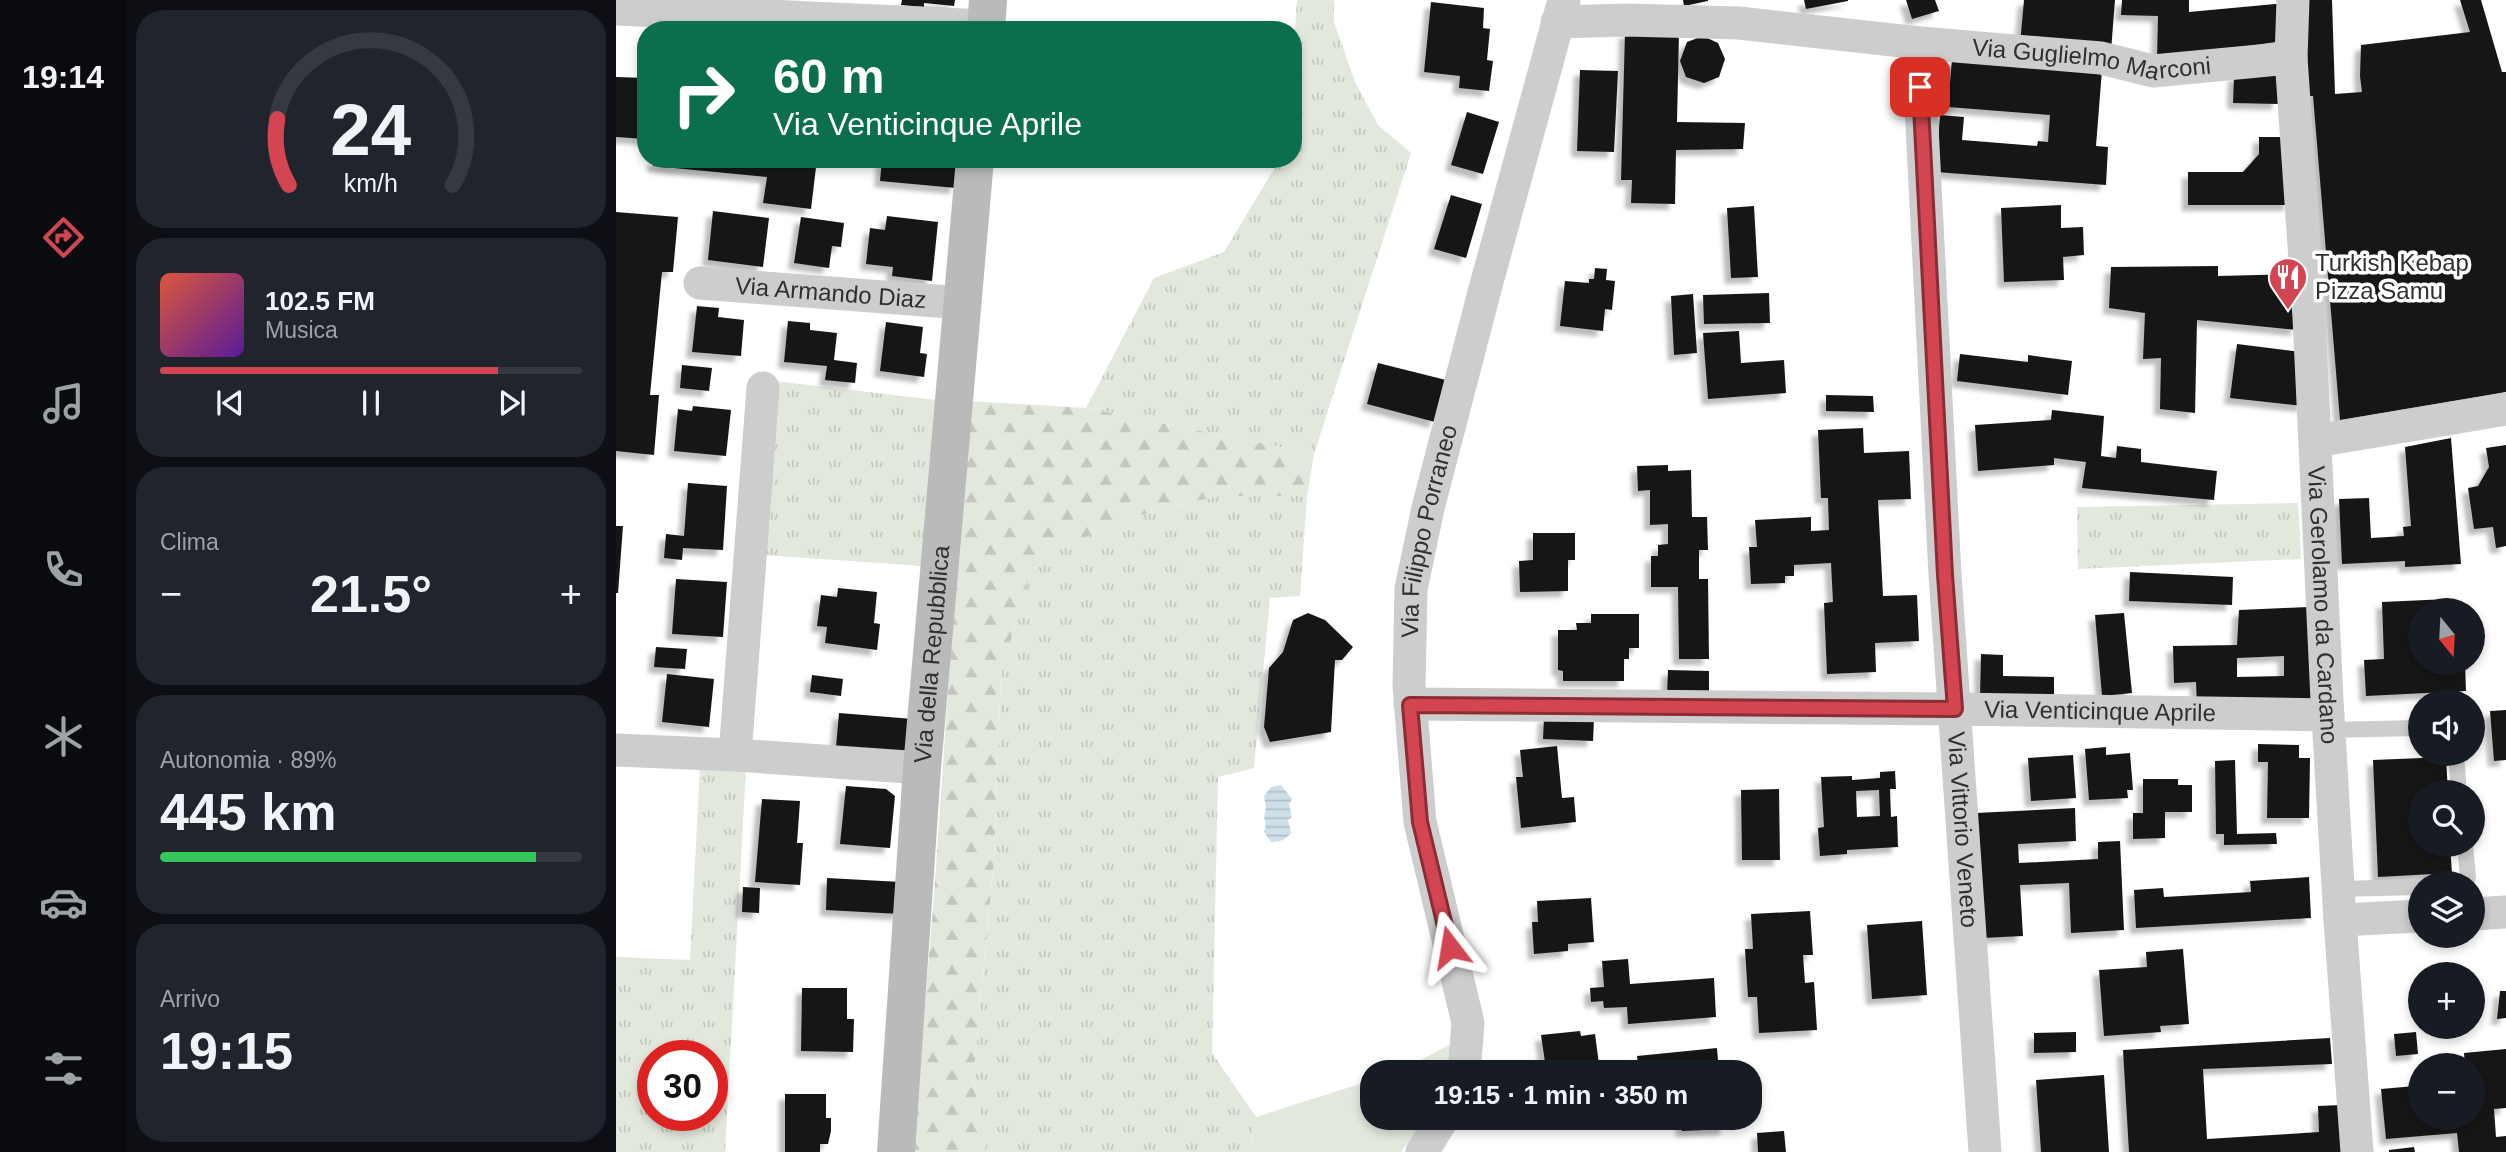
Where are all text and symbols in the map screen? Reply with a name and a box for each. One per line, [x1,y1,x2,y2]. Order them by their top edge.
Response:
street label: Via Guglielmo Marconi [1971,33,2212,85]
icon: right [658,49,749,140]
text: 60 m [773,49,885,103]
pin [1890,57,1950,117]
text: 19:14 [22,59,104,95]
icon: arrive [1901,68,1939,106]
text: 24 [331,90,412,171]
text: Via Venticinque Aprile [773,106,1082,142]
text: km/h [344,169,398,197]
icon: directions [39,213,88,262]
place label: Turkish Kebap Pizza Samu [2315,249,2469,304]
restaurant icon: Turkish Kebap Pizza Samu [2267,256,2309,311]
street label: Via Armando Diaz [734,272,927,313]
text: 102.5 FM [265,286,375,316]
text: Musica [265,317,338,343]
icon: music [39,379,88,428]
icon: previous [211,384,249,422]
icon: pause [352,384,390,422]
icon: next [493,384,531,422]
street label: Via Filippo Porraneo [1396,422,1462,638]
street label: Via Gerolamo da Cardano [2303,465,2344,745]
text: Clima [160,529,219,555]
street label: Via della Repubblica [908,544,954,764]
icon: phone [39,545,88,594]
text: 21.5° [310,565,432,623]
text: − [160,573,182,615]
text: + [560,573,582,615]
north arrow [2408,598,2485,676]
map controls [2408,598,2485,1130]
button: sound [2408,689,2485,766]
street label: Via Venticinque Aprile [1984,695,2216,726]
icon: climate [39,712,88,761]
street label: Via Vittorio Veneto [1943,731,1983,929]
text: Autonomia · 89% [160,747,336,773]
button: search [2408,780,2485,857]
text: 445 km [160,783,336,841]
button: layers [2408,871,2485,948]
icon: car [39,878,88,927]
position arrow [1413,910,1487,984]
button: + [2408,962,2485,1039]
text: Arrivo [160,986,220,1012]
text: 19:15 [160,1022,293,1080]
speed limit sign: 30 [637,1040,728,1131]
icon: filters [39,1044,88,1093]
button: − [2408,1053,2485,1130]
text: 19:15 · 1 min · 350 m [1434,1080,1688,1110]

